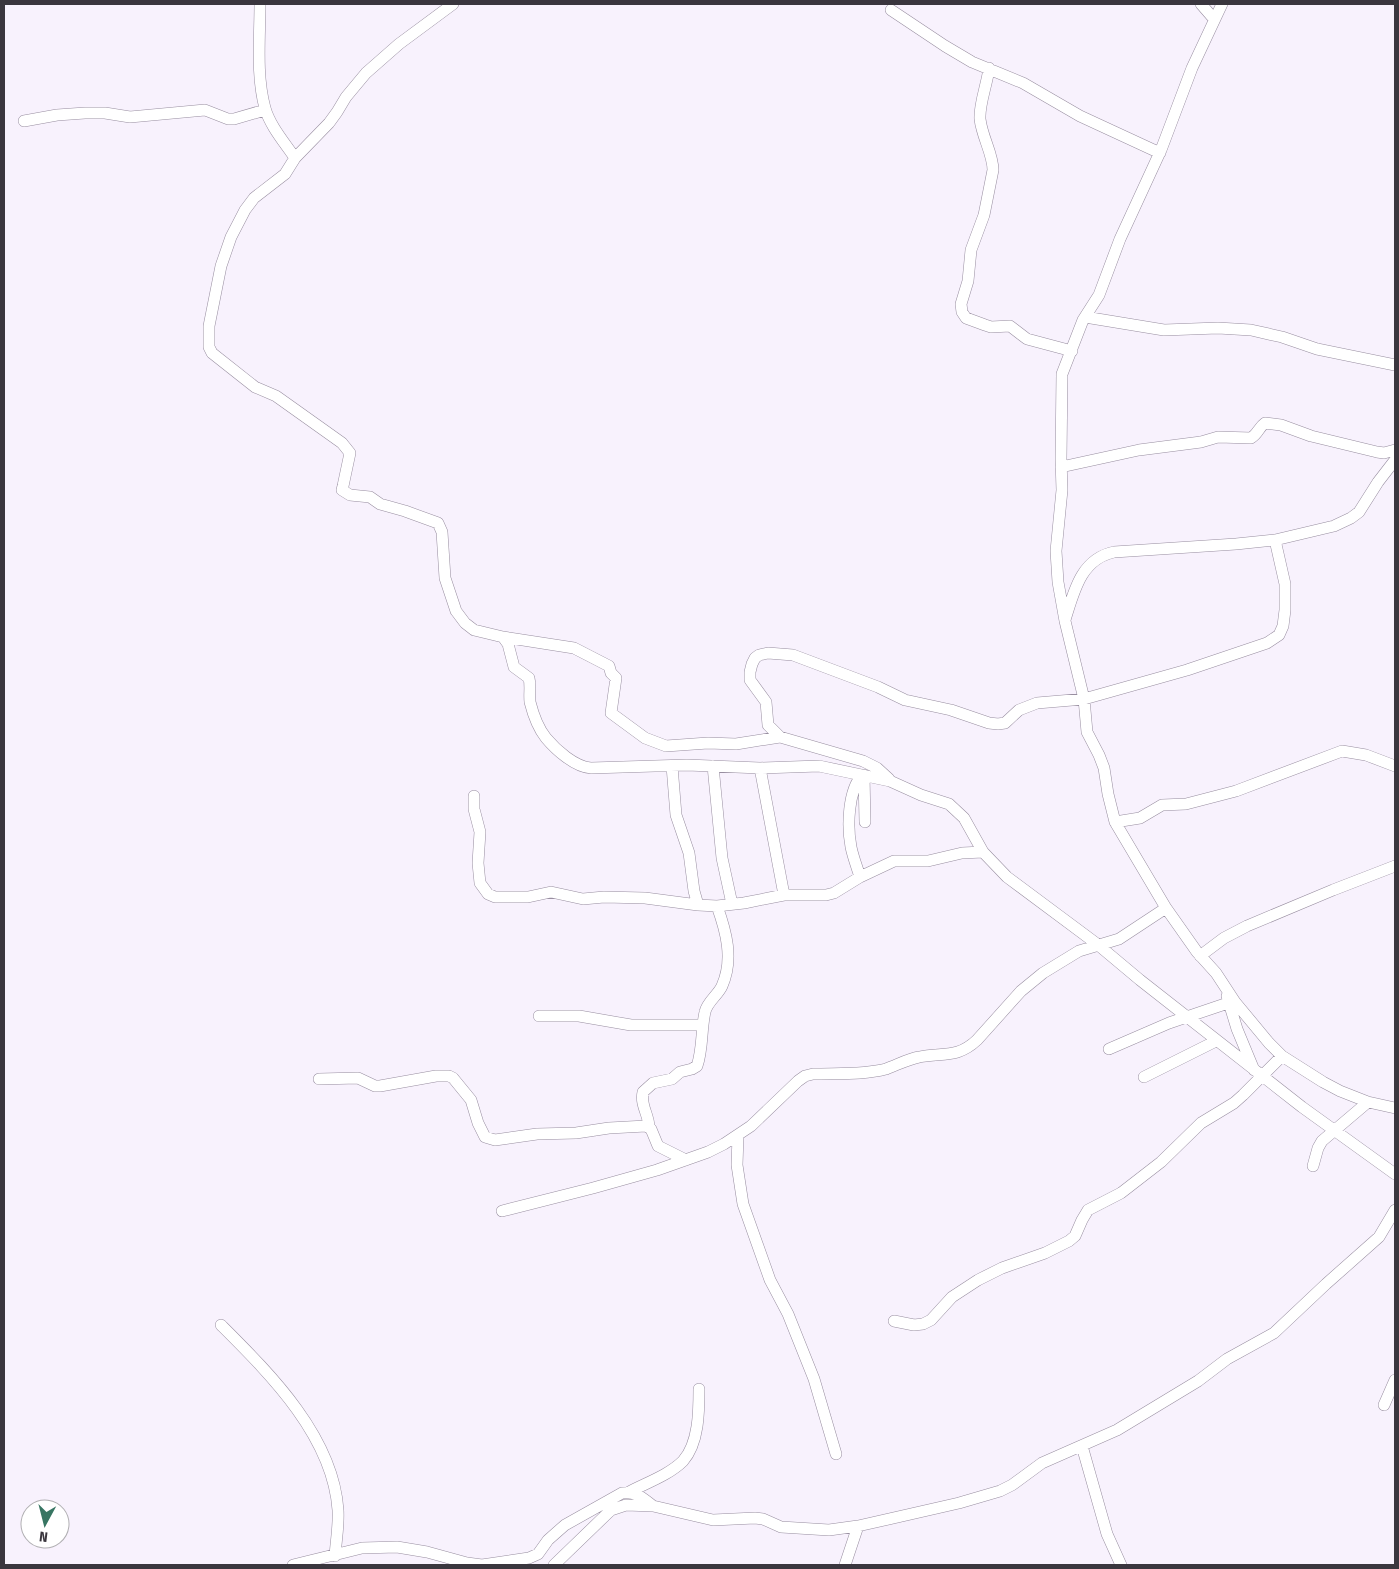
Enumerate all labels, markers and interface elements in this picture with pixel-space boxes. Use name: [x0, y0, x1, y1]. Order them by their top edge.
north arrow: [20, 1499, 70, 1549]
text: N: [38, 1527, 49, 1545]

